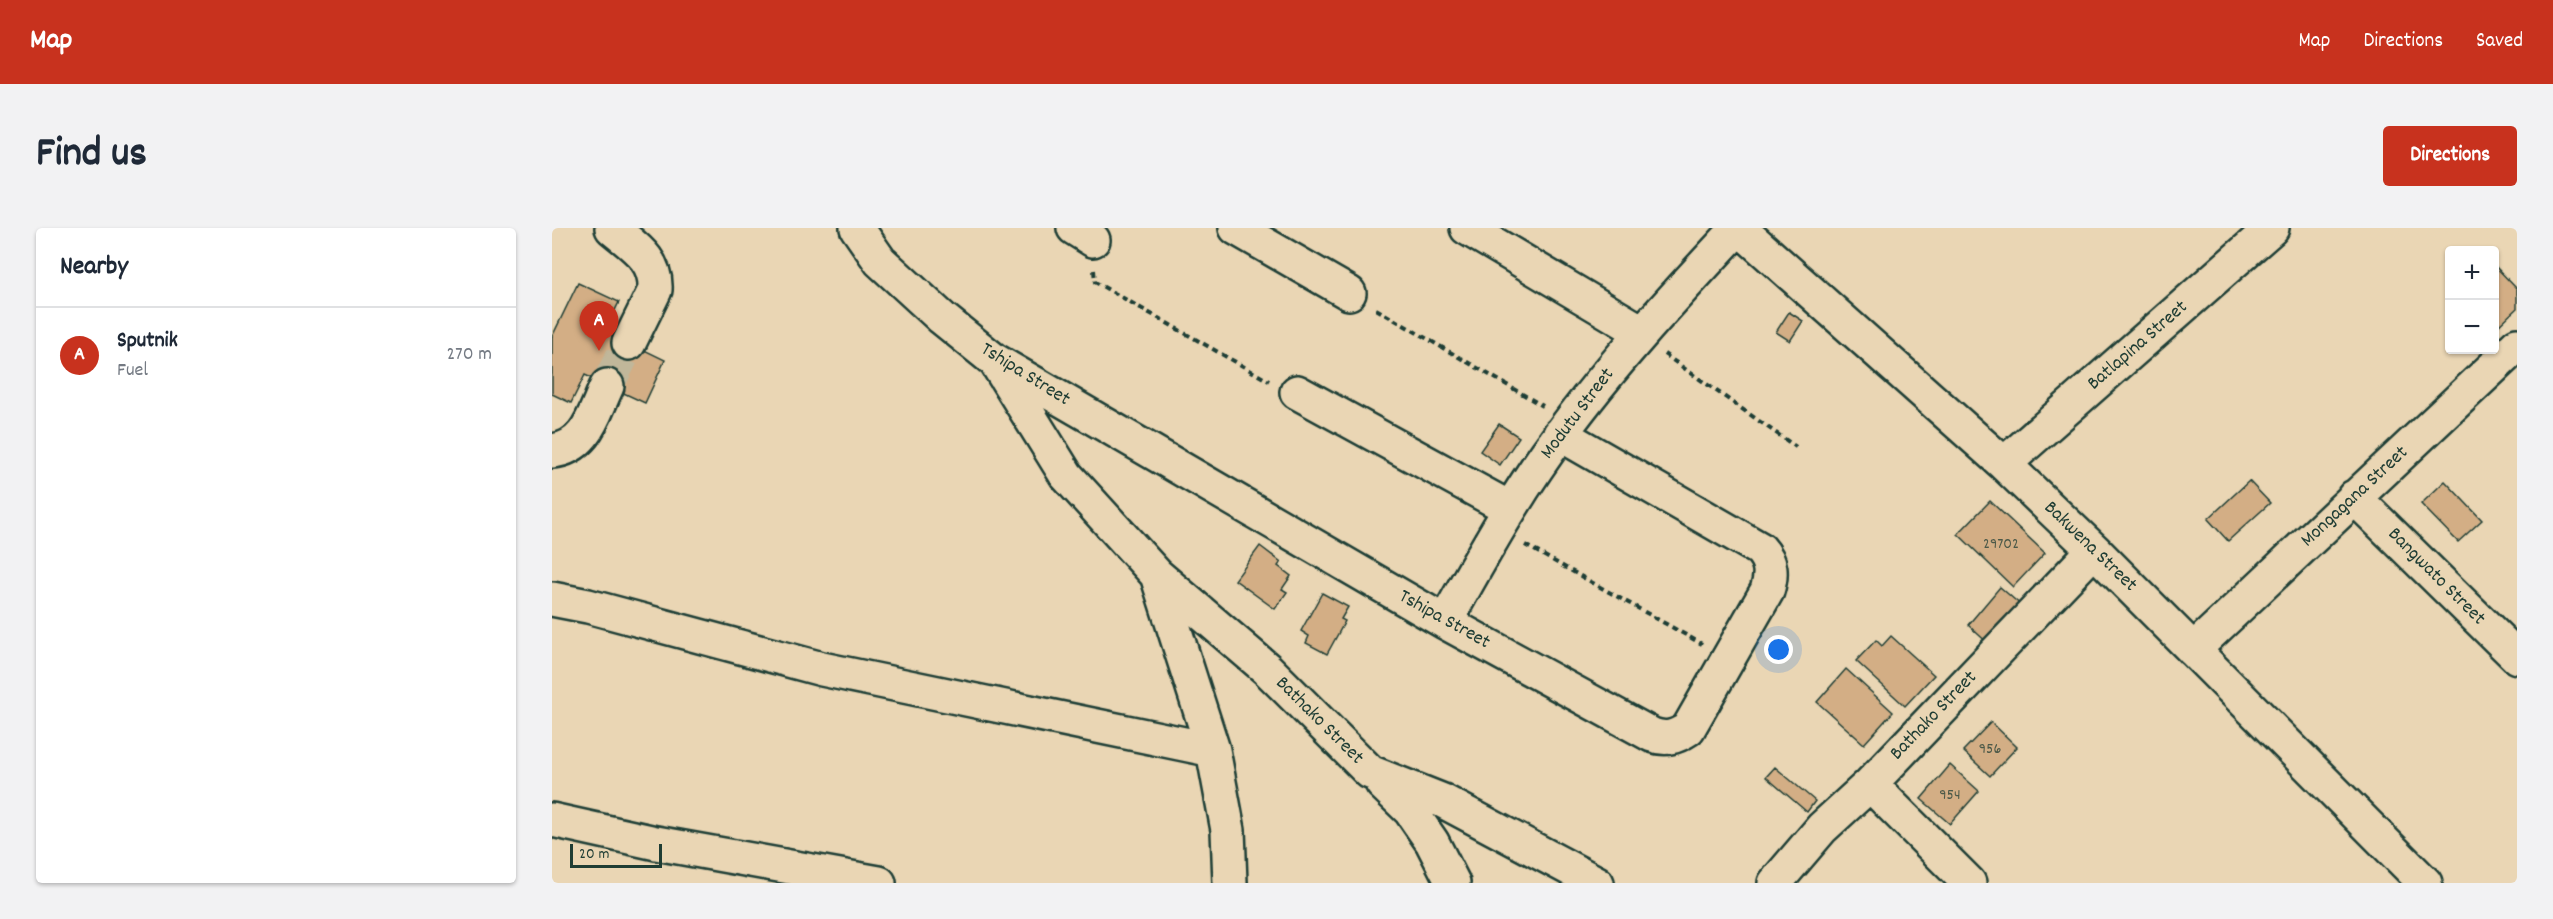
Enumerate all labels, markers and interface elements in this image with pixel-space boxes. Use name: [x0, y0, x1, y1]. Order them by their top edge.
text: Map: [30, 22, 72, 62]
text: Map: [2299, 27, 2330, 57]
text: Directions: [2363, 27, 2443, 57]
text: Saved: [2476, 27, 2523, 57]
text: Find us: [36, 126, 147, 186]
button: Directions: [2383, 126, 2517, 186]
map controls: [2445, 246, 2499, 354]
button: +: [2445, 246, 2499, 300]
text: Nearby: [60, 249, 128, 286]
street label: Batlapina Street: [2082, 294, 2194, 398]
button: −: [2445, 300, 2499, 354]
pin: A: [580, 302, 618, 351]
text: Sputnik: [117, 326, 178, 357]
street label: Tshipa Street: [975, 336, 1075, 414]
text: A: [74, 341, 85, 369]
text: 270 m: [446, 341, 492, 369]
text: Fuel: [117, 357, 148, 385]
street label: Modutu Street: [1534, 363, 1622, 465]
street label: Mongagana Street: [2295, 440, 2415, 554]
street label: Bakwena Street: [2037, 495, 2143, 599]
street label: Bangwato Street: [2381, 522, 2491, 632]
house number: 29702: [1983, 533, 2019, 556]
street label: Tshipa Street: [1393, 583, 1495, 657]
your location: [1764, 635, 1793, 664]
street label: Bathako Street: [1884, 665, 1984, 767]
street label: Bathako Street: [1268, 670, 1370, 772]
house number: 956: [1979, 738, 2001, 761]
house number: 954: [1939, 784, 1961, 807]
scale bar: [570, 841, 662, 868]
text: 20 m: [579, 843, 609, 866]

